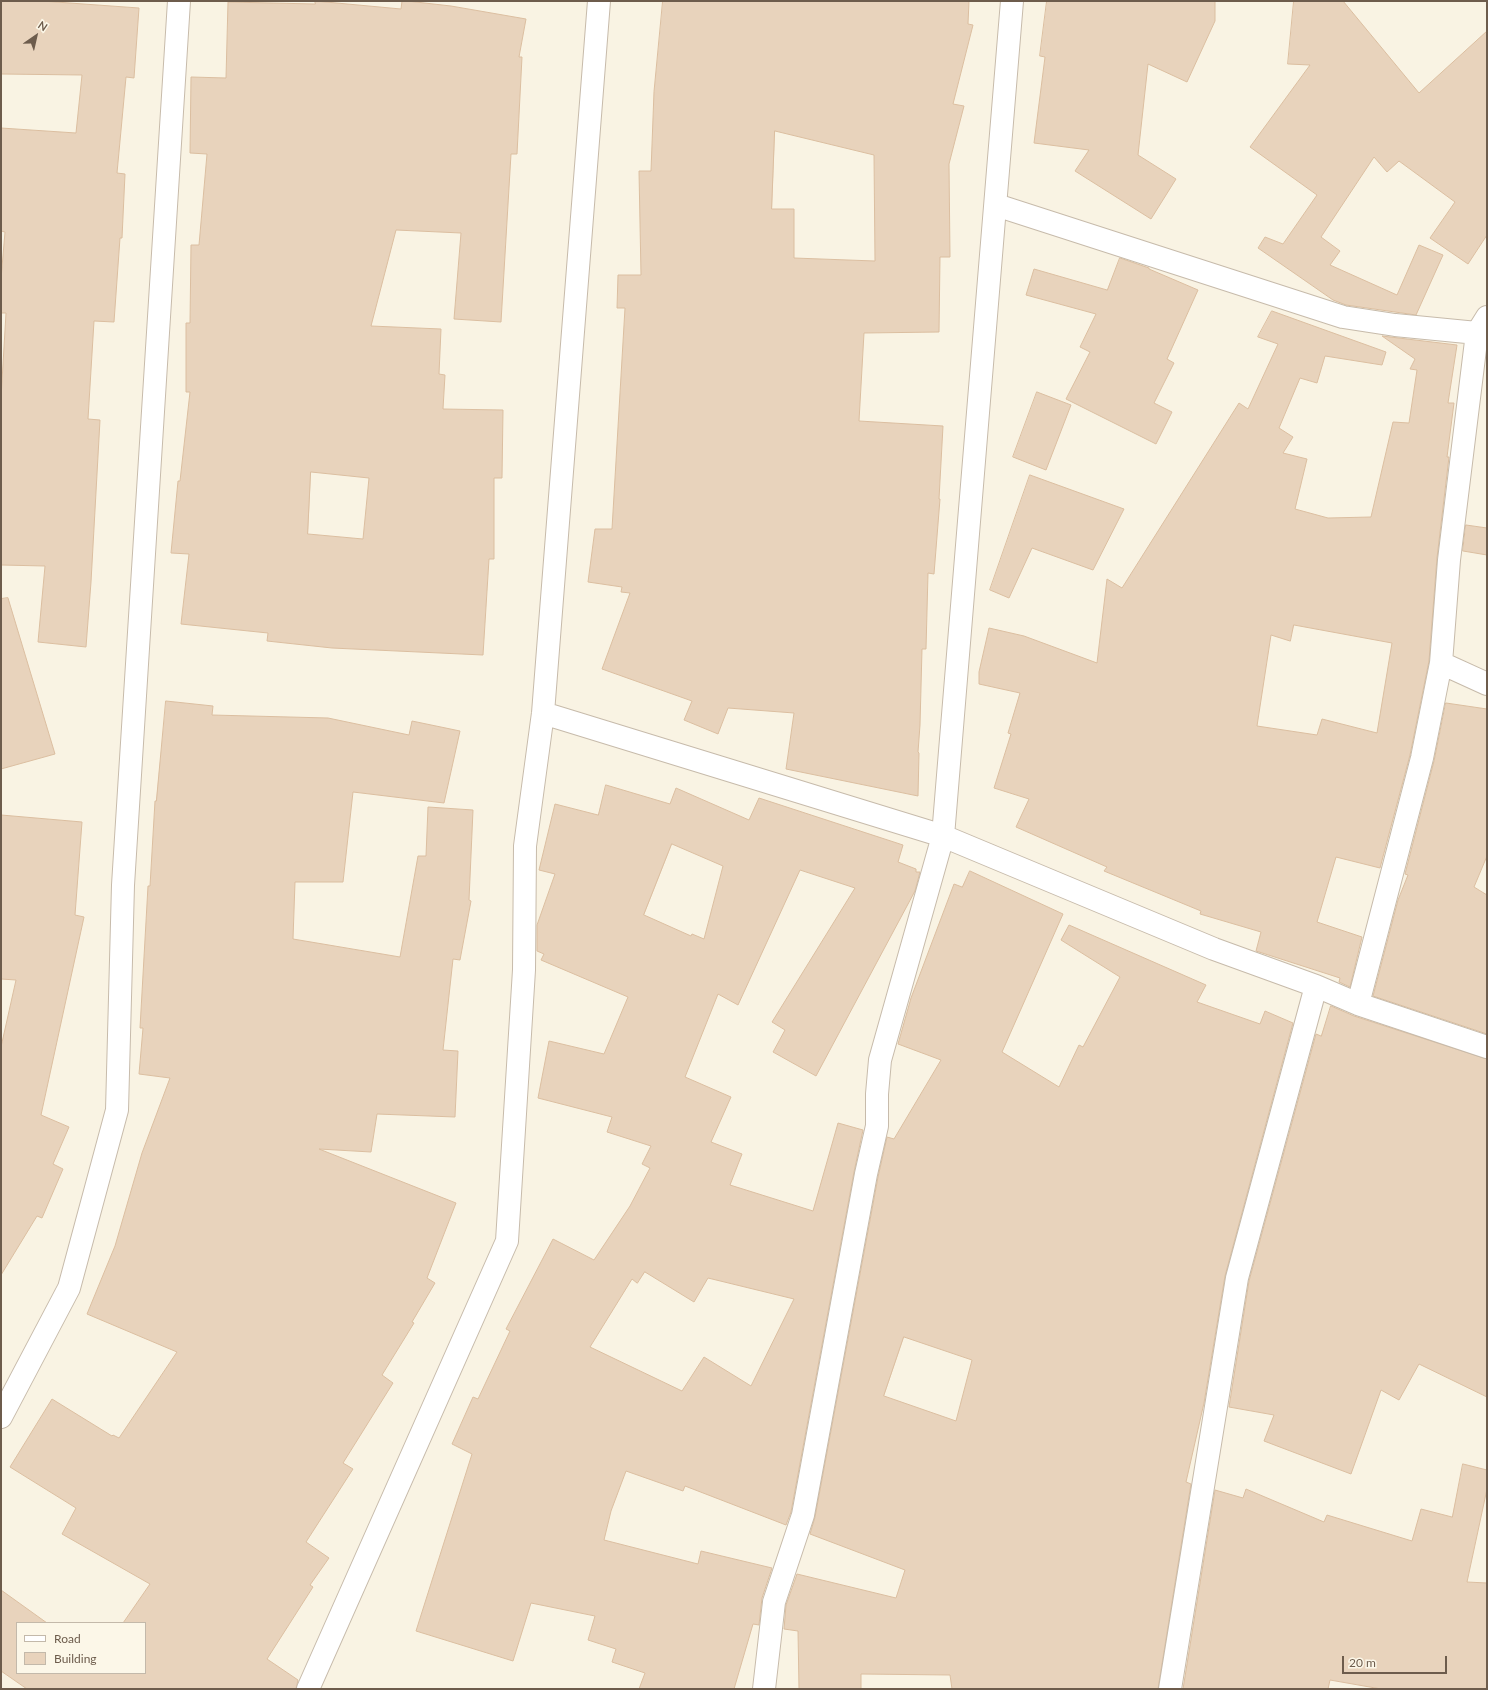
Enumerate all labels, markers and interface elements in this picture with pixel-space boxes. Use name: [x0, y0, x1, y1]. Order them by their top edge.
north arrow: [16, 16, 56, 56]
text: N: [36, 18, 50, 33]
legend: [16, 1622, 146, 1674]
text: Road: [54, 1631, 81, 1646]
scale bar: [1344, 1648, 1449, 1674]
text: Building: [54, 1651, 97, 1666]
text: 20 m: [1349, 1655, 1376, 1670]

